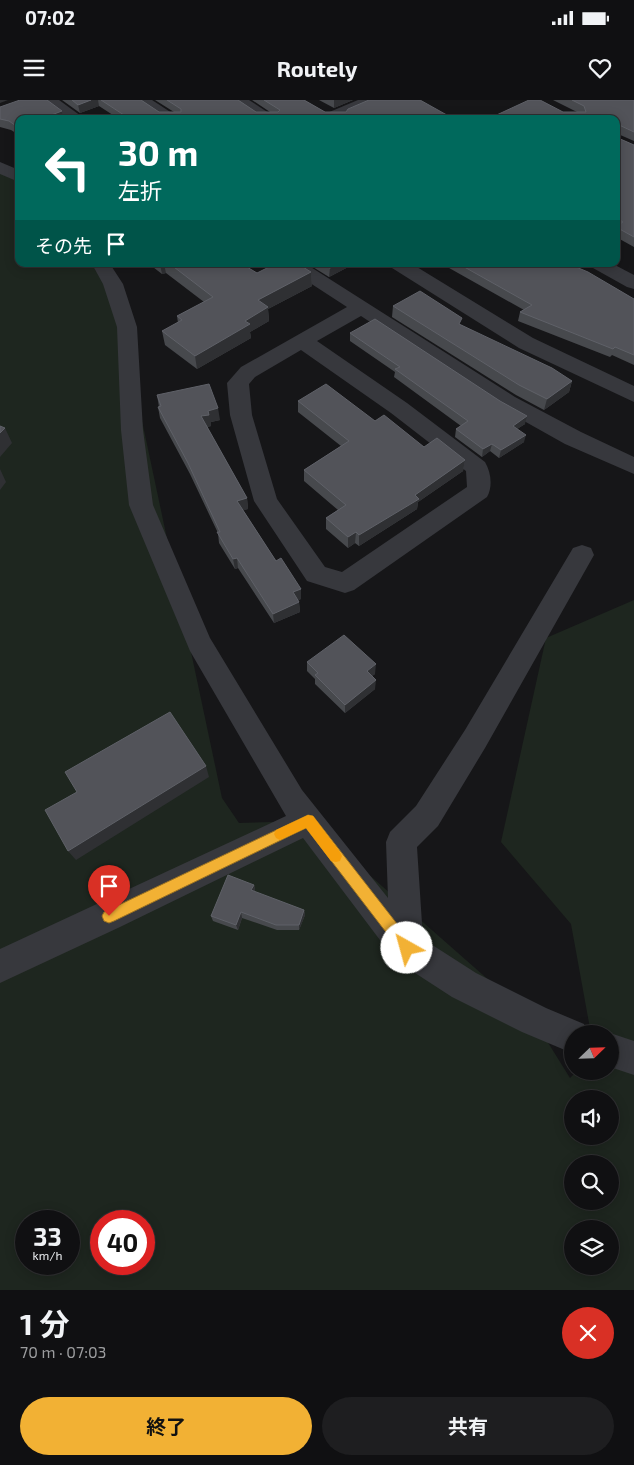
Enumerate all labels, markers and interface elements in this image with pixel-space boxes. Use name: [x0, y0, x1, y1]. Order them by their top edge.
text: 07:02: [25, 6, 75, 29]
icon: menu: [20, 54, 48, 82]
icon: heart: [586, 54, 614, 82]
text: Routely: [277, 55, 357, 81]
text: 30 m: [118, 131, 198, 173]
icon: left: [35, 135, 100, 200]
text: 左折: [118, 177, 162, 203]
icon: arrive: [102, 230, 130, 258]
text: その先: [35, 234, 92, 257]
pin: [88, 865, 130, 916]
icon: arrive: [95, 872, 123, 900]
position arrow: [380, 921, 432, 973]
north arrow: [564, 1025, 619, 1080]
map controls: [564, 1025, 619, 1275]
button: sound: [564, 1090, 619, 1145]
button: search: [564, 1155, 619, 1210]
speed limit sign: 40: [90, 1210, 155, 1275]
button: layers: [564, 1220, 619, 1275]
text: 33: [33, 1221, 62, 1251]
text: km/h: [33, 1248, 62, 1262]
text: 1 分: [20, 1305, 69, 1341]
button: close: [562, 1307, 614, 1359]
text: 70 m · 07:03: [20, 1342, 107, 1361]
button: 終了: [20, 1397, 312, 1455]
button: 共有: [322, 1397, 614, 1455]

